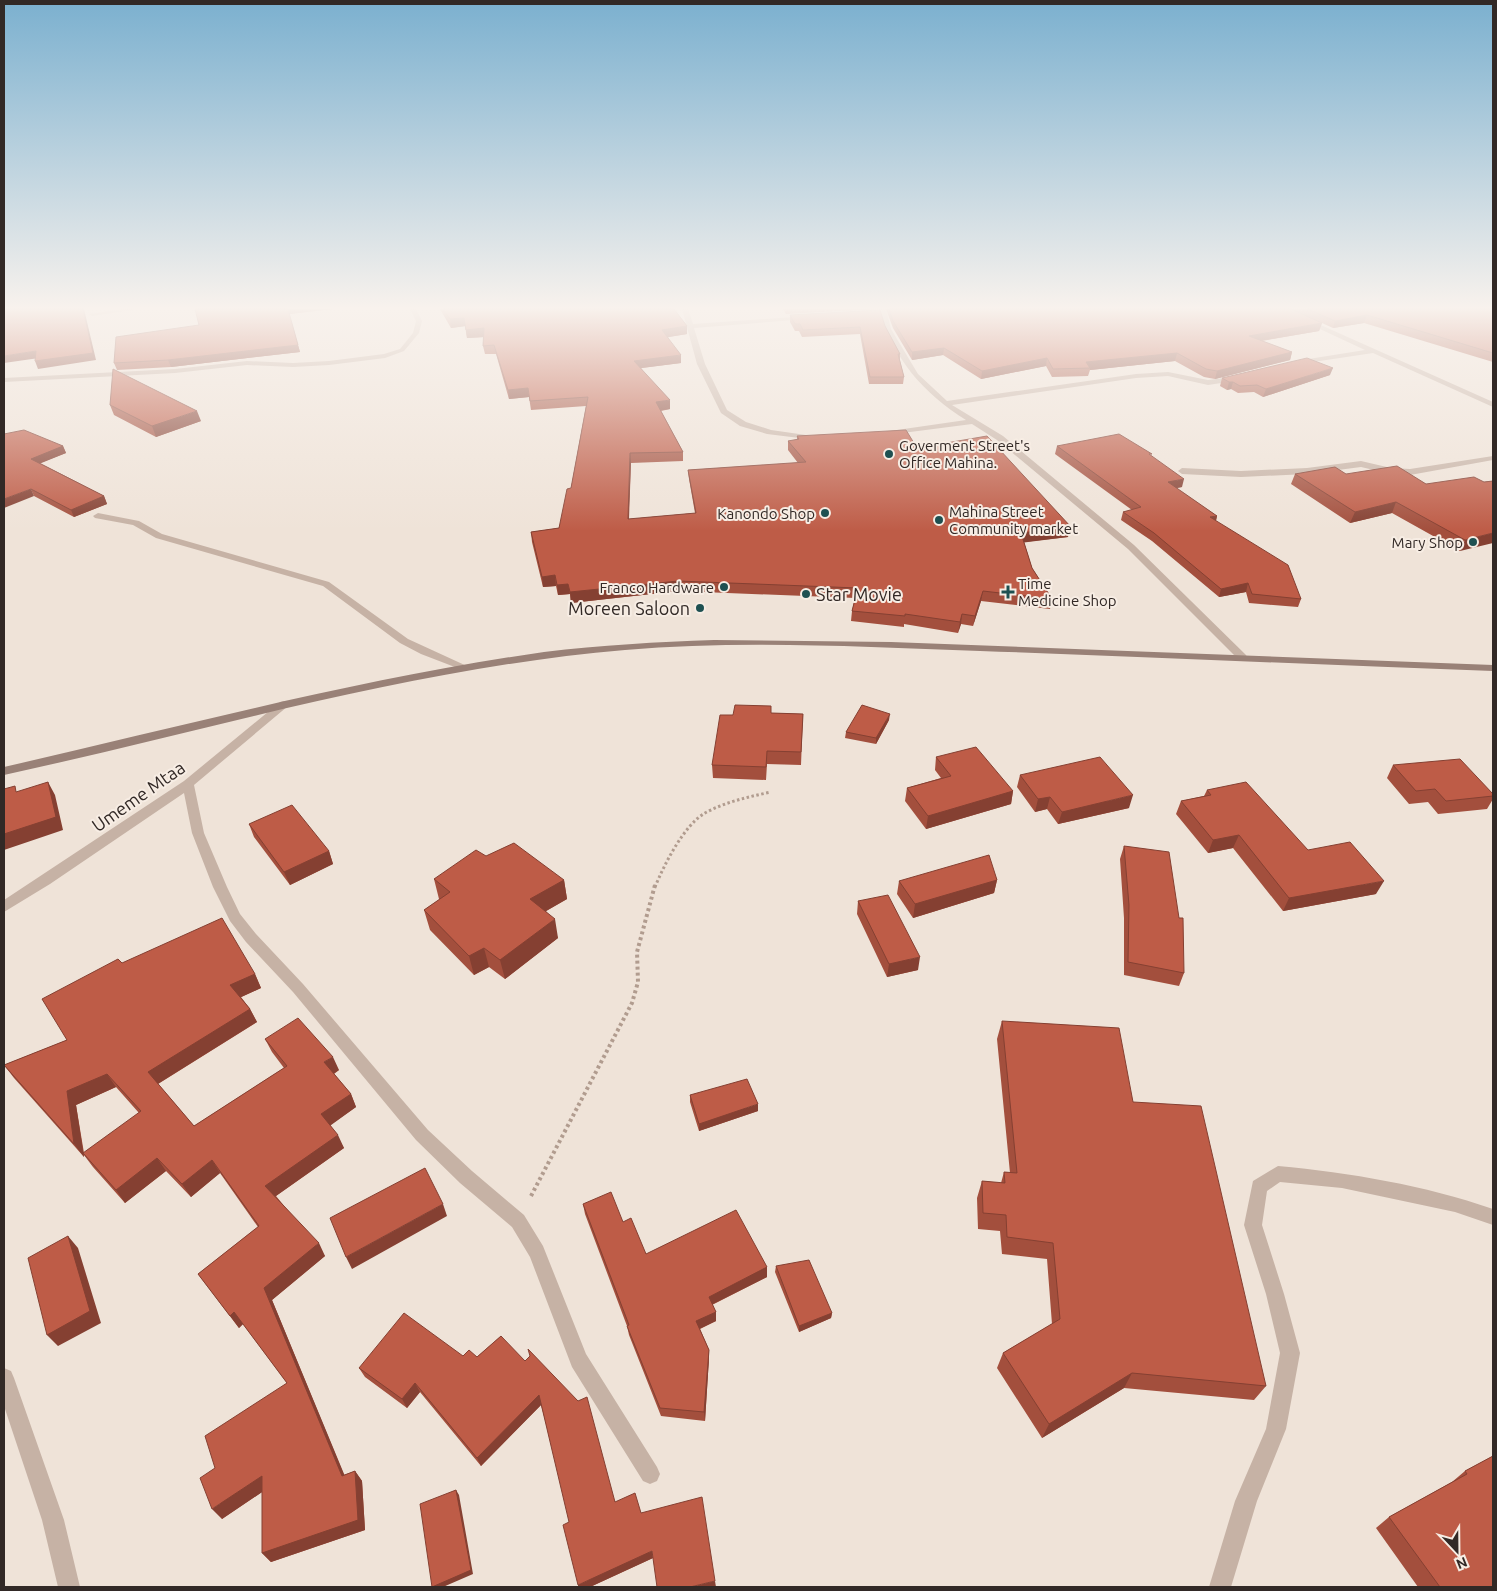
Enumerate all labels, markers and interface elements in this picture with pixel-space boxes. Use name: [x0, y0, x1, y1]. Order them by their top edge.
place label: Goverment Street's Office Mahina.: [899, 437, 1030, 471]
marker: Goverment Street's Office Mahina.: [883, 448, 895, 460]
place label: Mahina Street Community market: [949, 503, 1078, 537]
place label: Kanondo Shop: [717, 505, 815, 522]
marker: Kanondo Shop: [819, 507, 831, 519]
marker: Mahina Street Community market: [933, 514, 945, 526]
place label: Mary Shop: [1392, 534, 1463, 551]
marker: Mary Shop: [1467, 536, 1479, 548]
place label: Time Medicine Shop: [1018, 575, 1117, 609]
place label: Franco Hardware: [599, 579, 714, 596]
marker: Franco Hardware: [718, 581, 730, 593]
place label: Star Movie: [816, 584, 902, 604]
marker: Time Medicine Shop: [1002, 586, 1014, 598]
marker: Star Movie: [800, 588, 812, 600]
place label: Moreen Saloon: [568, 598, 690, 618]
marker: Moreen Saloon: [694, 602, 706, 614]
street label: Umeme Mtaa: [88, 757, 188, 835]
north arrow: [1432, 1526, 1482, 1576]
text: N: [1454, 1554, 1470, 1572]

